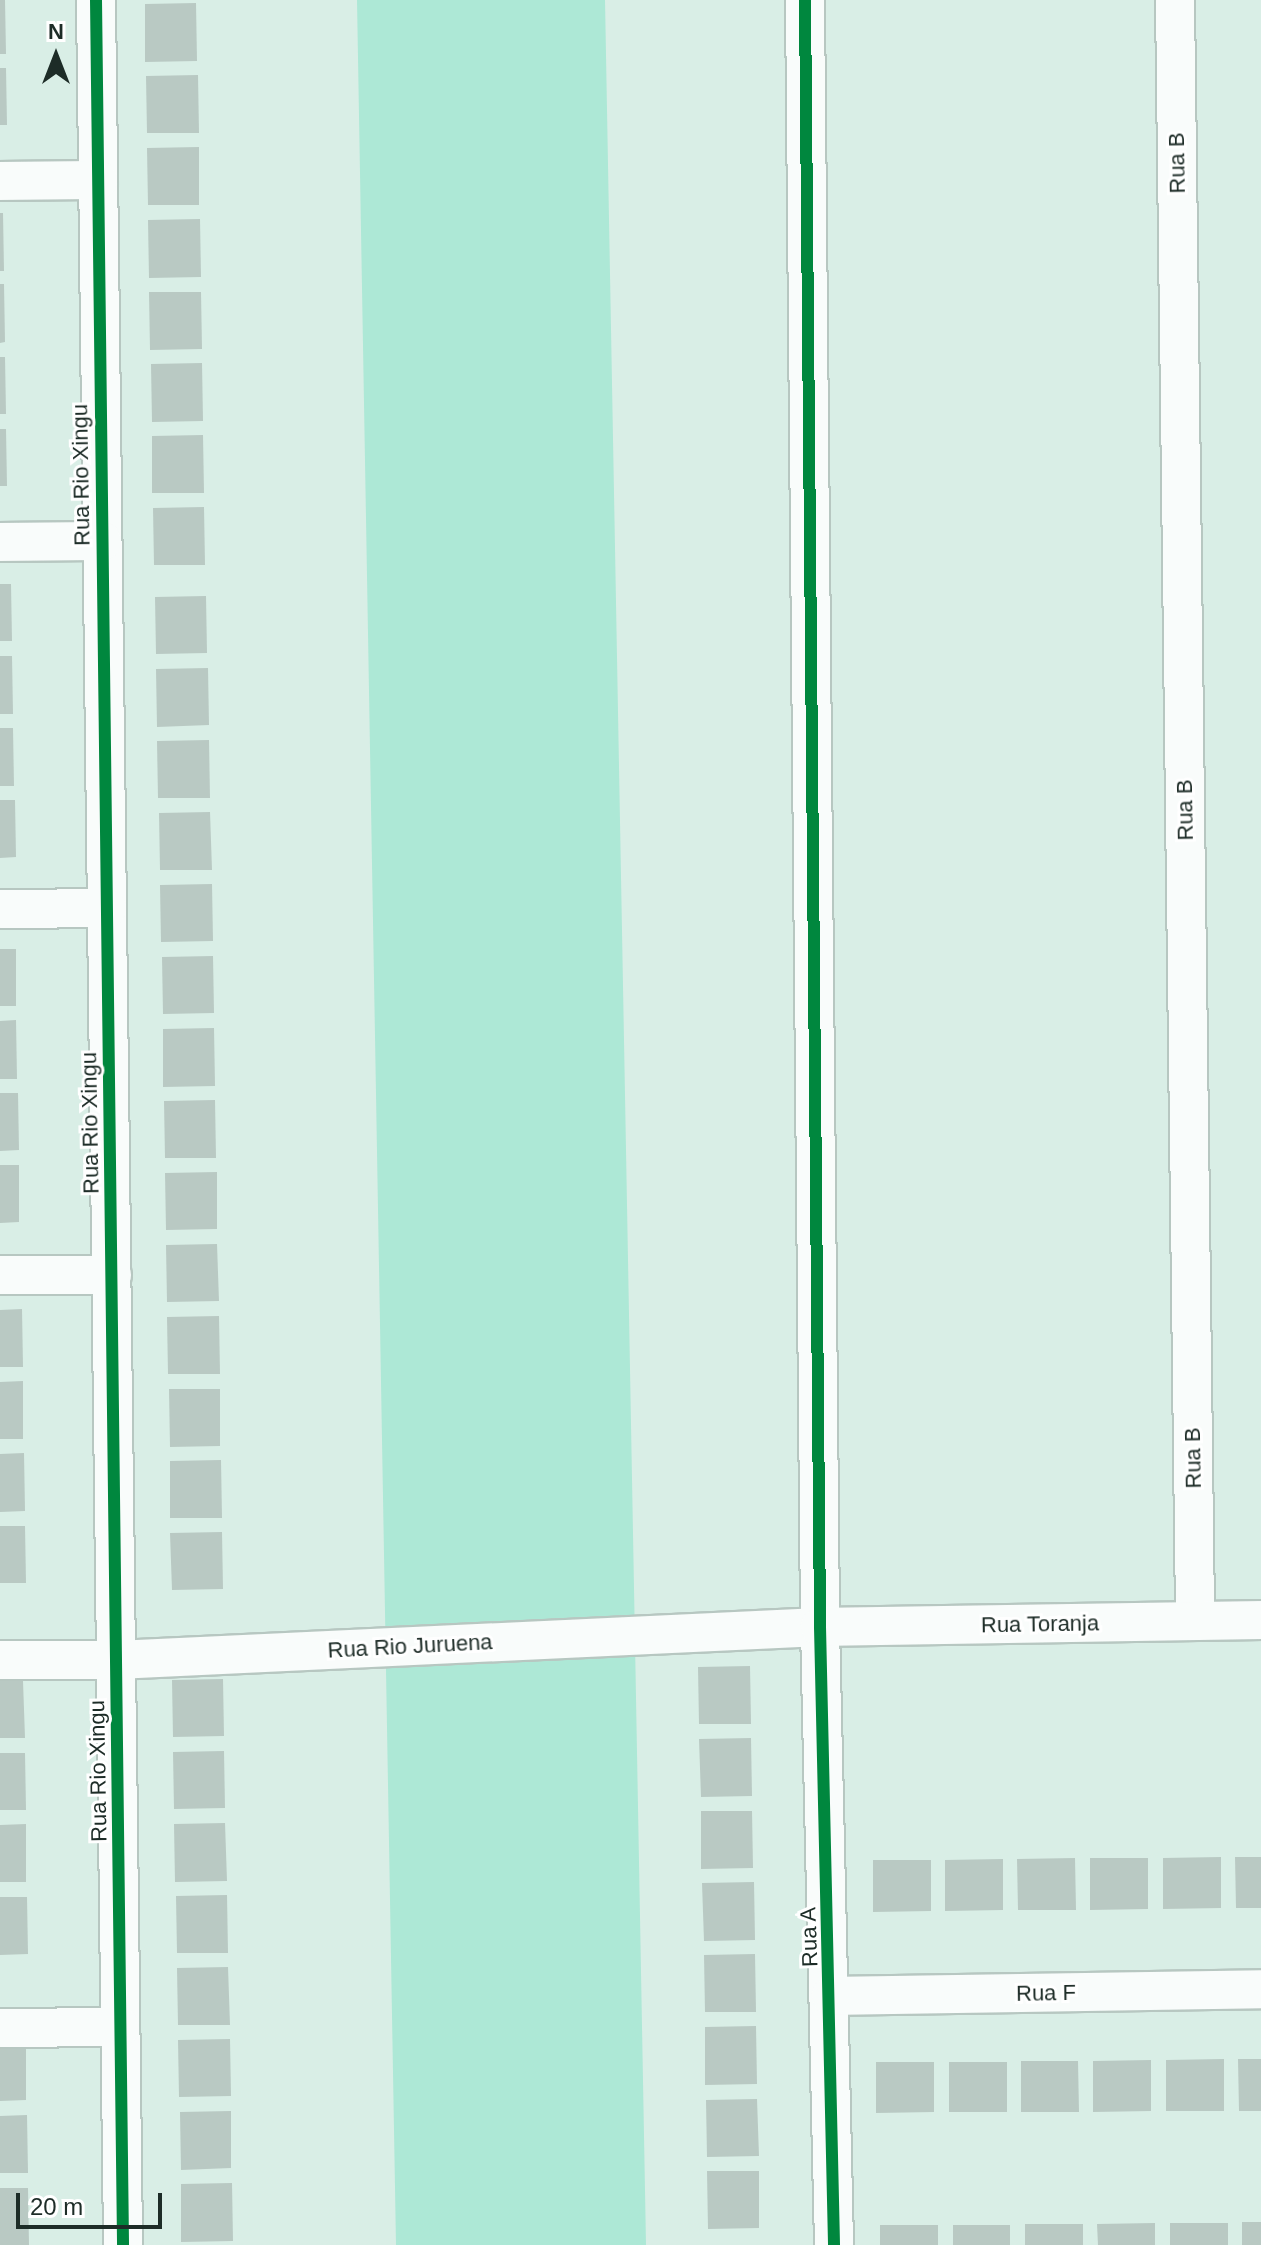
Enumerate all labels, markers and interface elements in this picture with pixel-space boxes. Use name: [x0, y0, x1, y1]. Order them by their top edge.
north arrow: [16, 16, 96, 96]
text: N: [48, 19, 64, 44]
street label: Rua B: [1163, 132, 1191, 194]
street label: Rua Rio Xingu: [67, 404, 95, 546]
street label: Rua B: [1171, 779, 1199, 841]
street label: Rua Rio Xingu: [76, 1052, 104, 1194]
street label: Rua B: [1179, 1427, 1207, 1489]
street label: Rua Toranja: [980, 1610, 1100, 1638]
street label: Rua Rio Juruena: [327, 1628, 493, 1664]
street label: Rua Rio Xingu: [84, 1700, 112, 1842]
street label: Rua A: [795, 1906, 823, 1968]
street label: Rua F: [1016, 1979, 1076, 2007]
scale bar: [20, 2177, 166, 2227]
text: 20 m: [30, 2193, 83, 2220]

